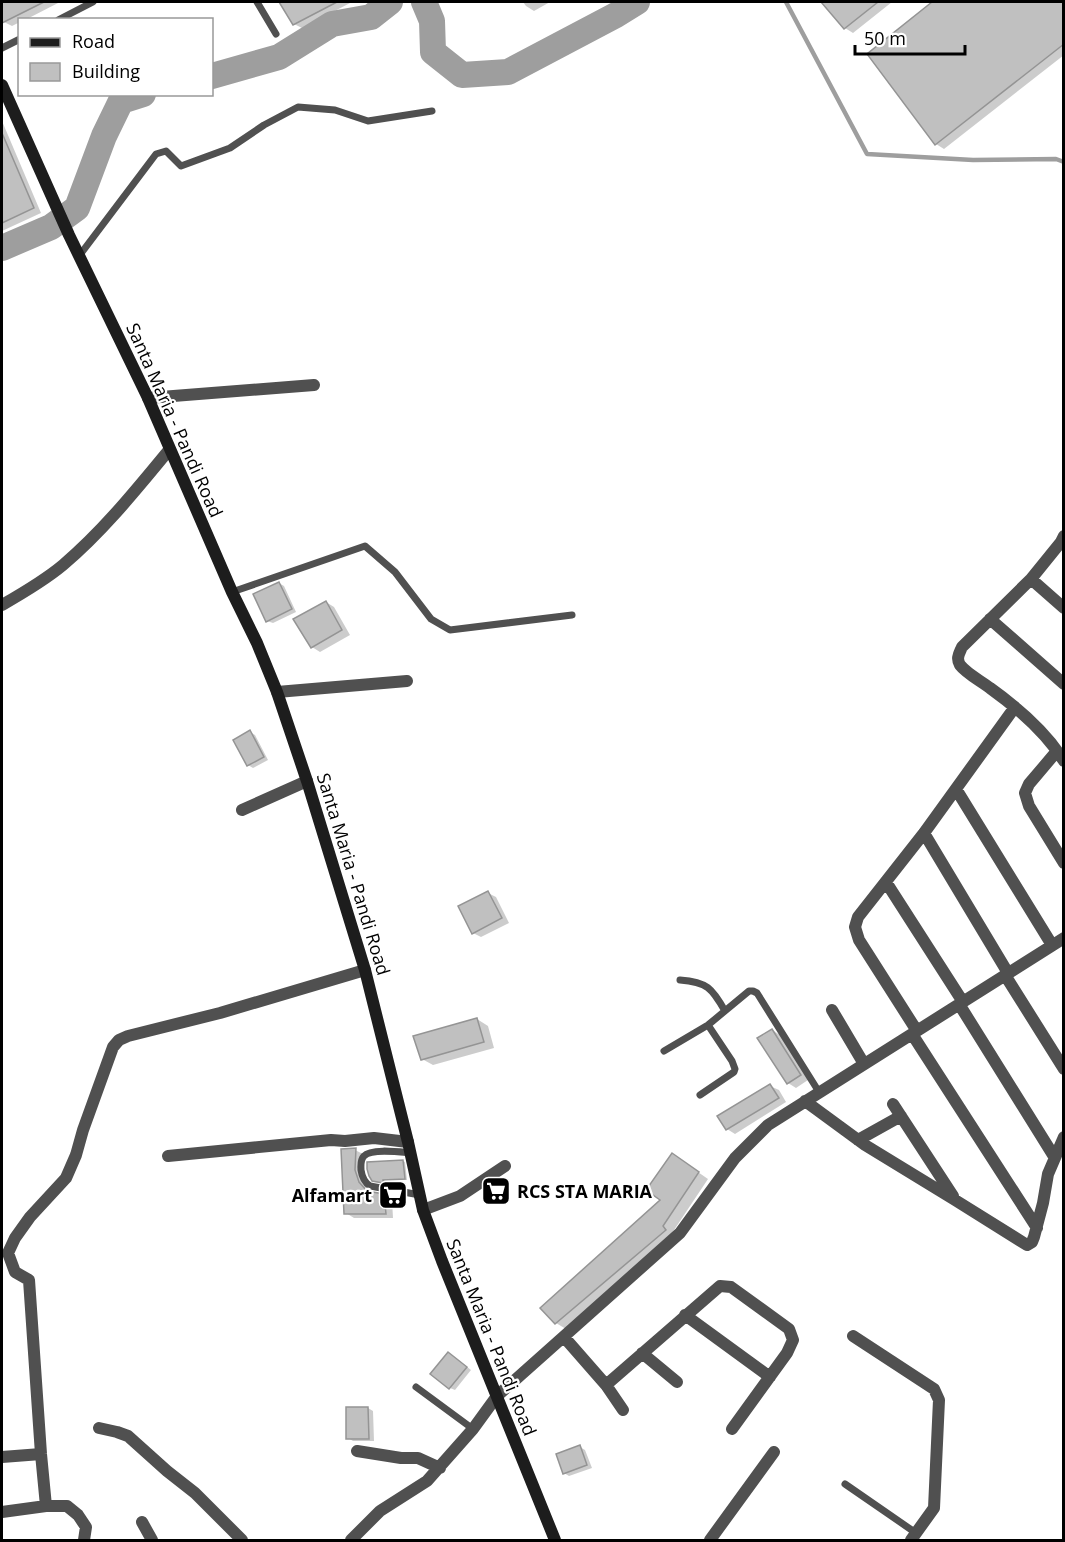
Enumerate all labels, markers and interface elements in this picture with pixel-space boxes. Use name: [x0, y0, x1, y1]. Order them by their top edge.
legend: [18, 18, 213, 96]
scale bar: [855, 18, 964, 56]
text: 50 m: [864, 26, 906, 50]
text: Road: [72, 29, 115, 53]
text: Building: [72, 59, 140, 83]
street label: Santa Maria - Pandi Road: [121, 319, 229, 521]
street label: Santa Maria - Pandi Road: [312, 770, 396, 978]
supermarket icon: RCS STA MARIA: [480, 1175, 512, 1207]
supermarket icon: Alfamart: [377, 1179, 409, 1211]
place label: RCS STA MARIA: [517, 1179, 653, 1203]
place label: Alfamart: [292, 1183, 372, 1207]
street label: Santa Maria - Pandi Road: [441, 1235, 543, 1439]

